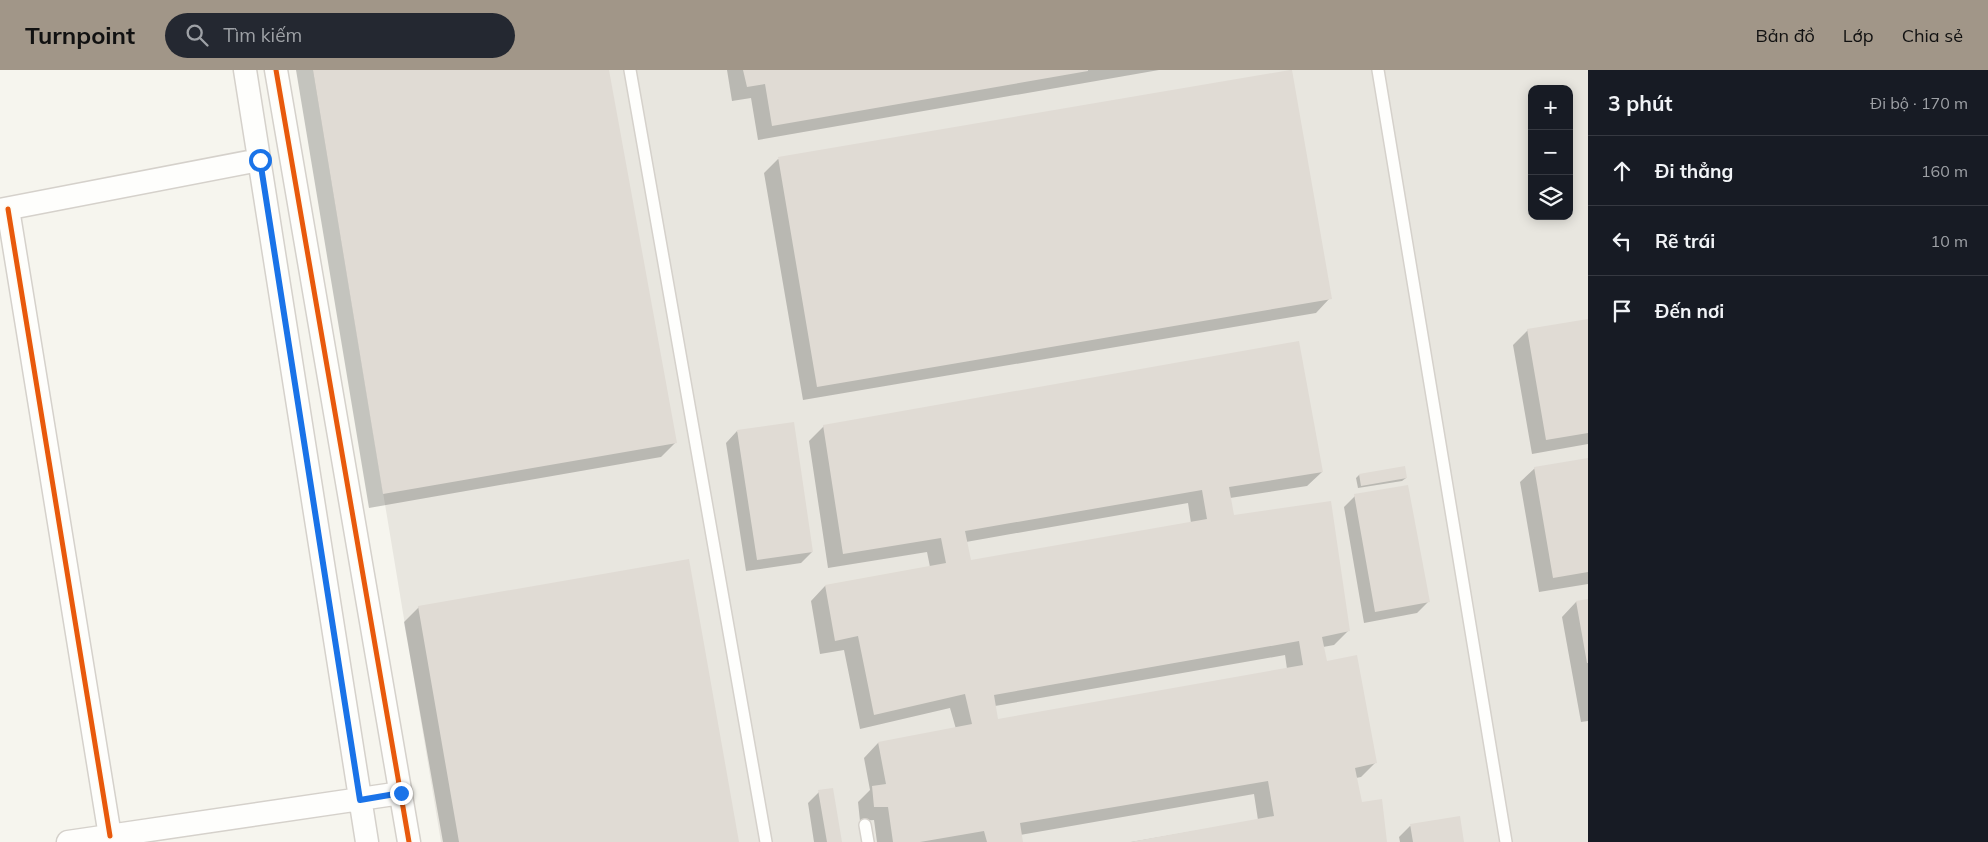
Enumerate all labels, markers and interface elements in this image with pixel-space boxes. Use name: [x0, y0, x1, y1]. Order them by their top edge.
search box: [165, 13, 515, 58]
text: Turnpoint: [25, 20, 135, 50]
icon: search: [183, 21, 211, 49]
text: Tìm kiếm: [223, 23, 302, 47]
text: Bản đồ: [1755, 24, 1815, 47]
text: Lớp: [1843, 24, 1874, 47]
text: Chia sẻ: [1902, 24, 1963, 47]
map controls: [1528, 85, 1573, 220]
button: +: [1528, 85, 1573, 130]
text: 3 phút: [1608, 90, 1673, 116]
text: Đi bộ · 170 m: [1870, 93, 1968, 113]
button: −: [1528, 130, 1573, 175]
route start: [249, 149, 272, 172]
icon: ahead: [1608, 157, 1636, 185]
text: Đi thẳng: [1655, 159, 1733, 183]
text: 160 m: [1921, 161, 1968, 181]
button: layers: [1528, 175, 1573, 220]
icon: left: [1608, 227, 1636, 255]
text: Rẽ trái: [1655, 229, 1715, 253]
text: 10 m: [1931, 231, 1968, 251]
icon: arrive: [1608, 297, 1636, 325]
text: Đến nơi: [1655, 299, 1724, 323]
route end: [390, 782, 413, 805]

